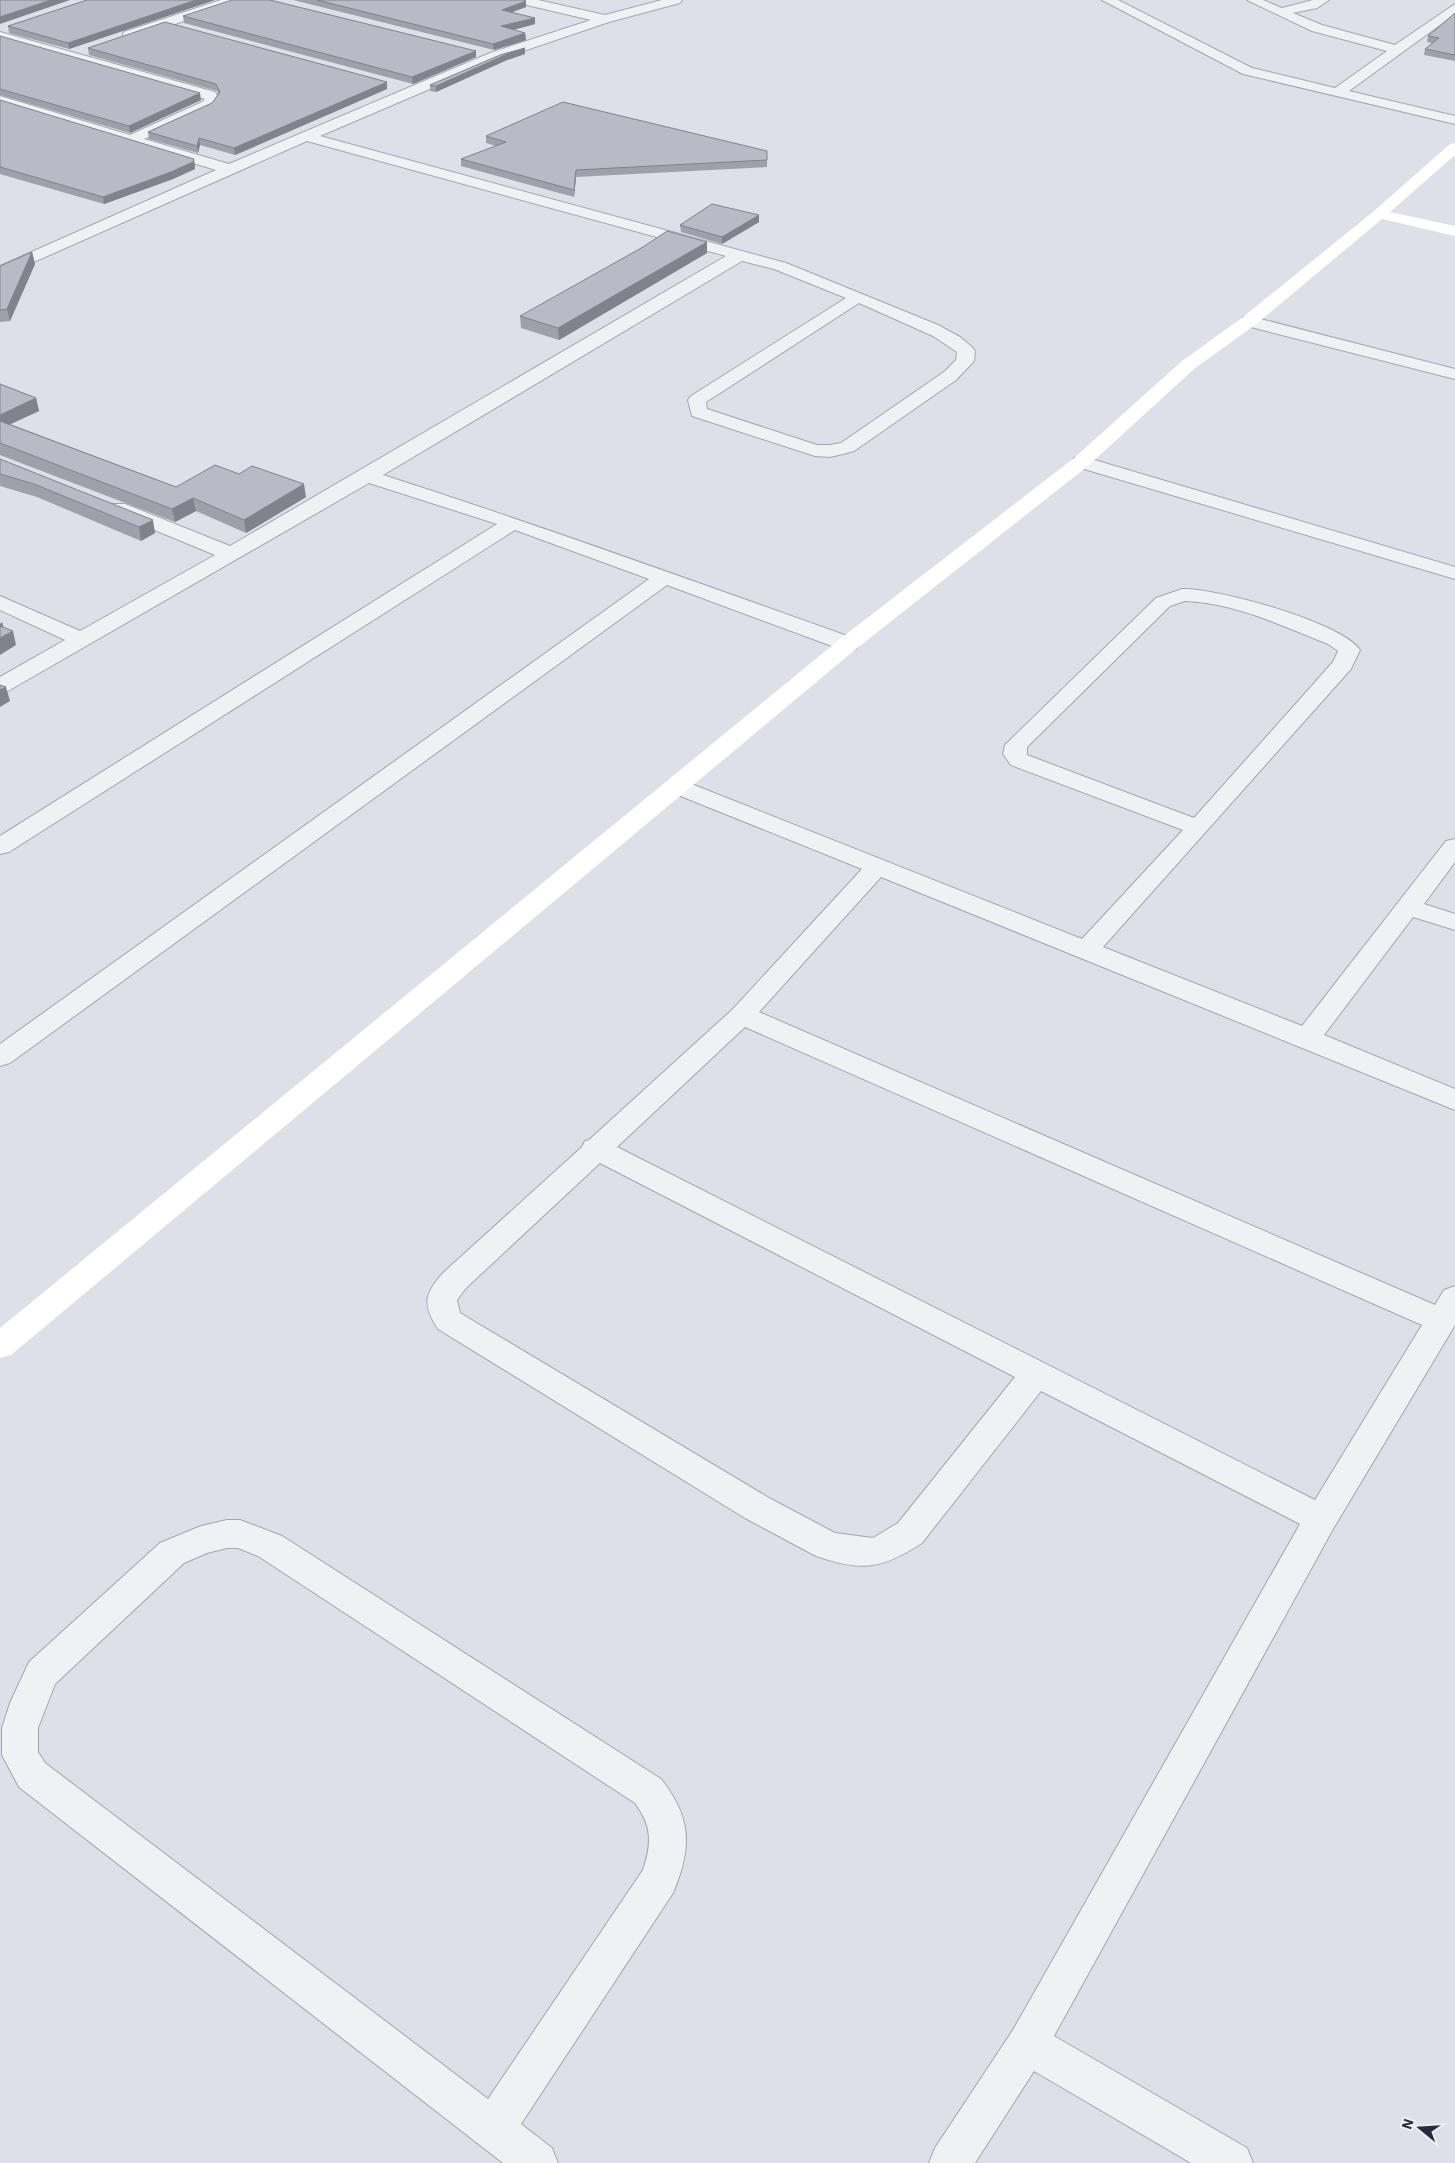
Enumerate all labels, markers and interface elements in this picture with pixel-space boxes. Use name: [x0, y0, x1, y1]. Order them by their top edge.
north arrow: [1395, 2103, 1445, 2153]
text: N: [1398, 2116, 1418, 2132]

